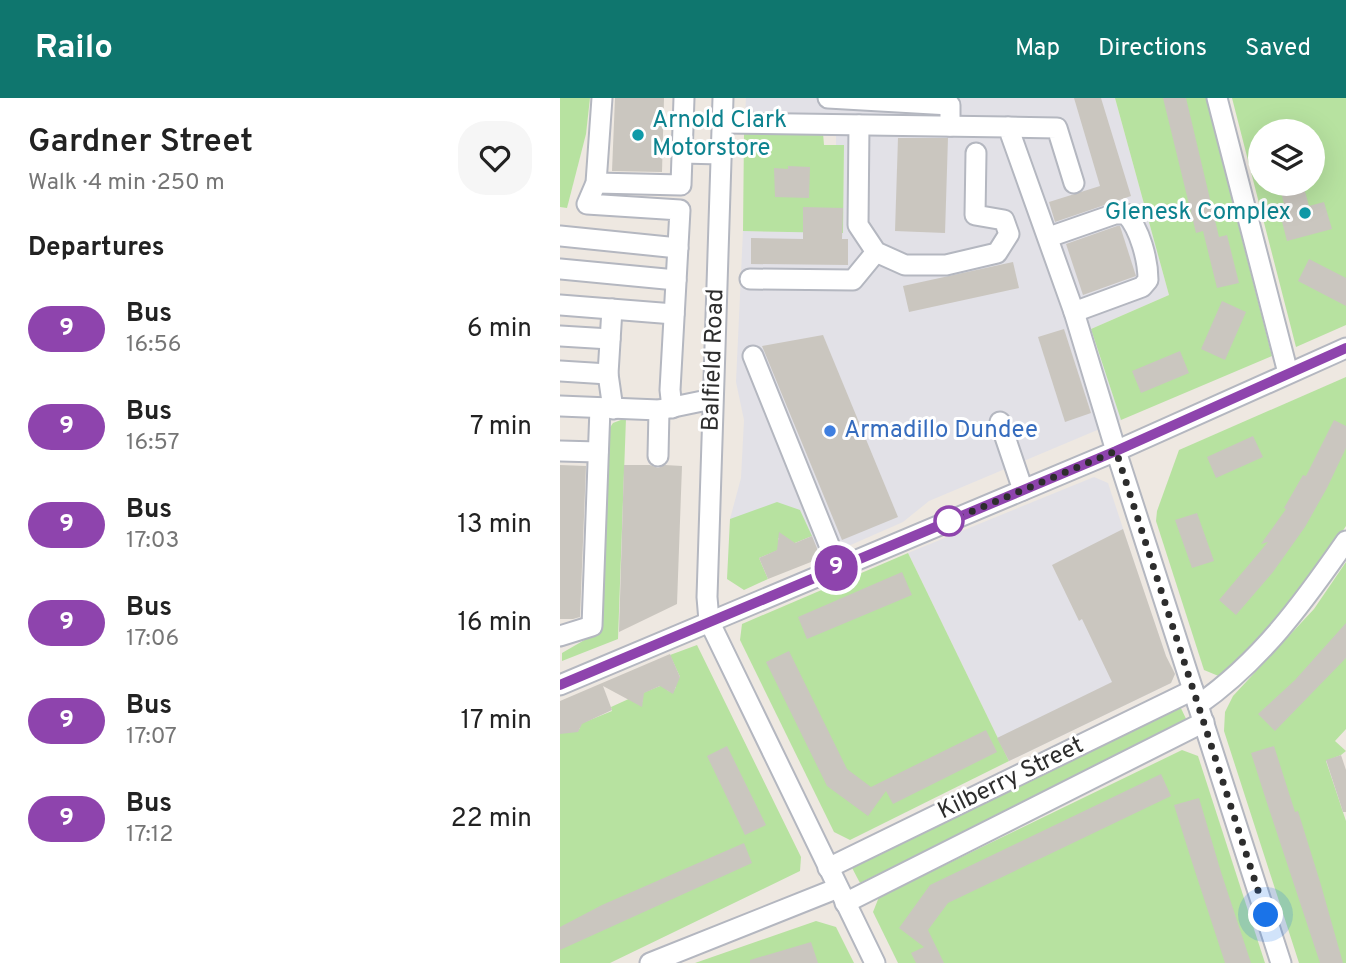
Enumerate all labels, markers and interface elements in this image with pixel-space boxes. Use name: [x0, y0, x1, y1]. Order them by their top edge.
text: Railo: [35, 28, 113, 70]
text: Map: [1015, 34, 1060, 64]
text: Directions: [1098, 34, 1207, 64]
text: Saved: [1245, 34, 1311, 64]
place label: Arnold Clark Motorstore: [652, 106, 787, 164]
map controls: [1248, 119, 1325, 196]
button: layers: [1248, 119, 1325, 196]
button: heart: [458, 121, 532, 195]
text: Gardner Street: [28, 122, 253, 164]
marker: Arnold Clark Motorstore: [630, 127, 646, 143]
text: Walk · 4 min · 250 m: [28, 169, 225, 198]
place label: Glenesk Complex: [1105, 198, 1291, 228]
marker: Glenesk Complex: [1297, 205, 1313, 221]
text: Departures: [28, 232, 165, 265]
street label: Balfield Road: [697, 288, 731, 432]
text: Bus: [126, 298, 172, 331]
text: 6 min: [467, 313, 532, 346]
text: 9: [59, 314, 74, 344]
text: 16:56: [126, 331, 182, 360]
text: Bus: [126, 396, 172, 429]
text: 7 min: [470, 411, 532, 444]
text: 9: [59, 412, 74, 442]
place label: Armadillo Dundee: [844, 416, 1038, 446]
marker: Armadillo Dundee: [822, 423, 838, 439]
text: 16:57: [126, 429, 180, 458]
text: Bus: [126, 494, 172, 527]
unlabelled marker: [934, 506, 964, 536]
text: 13 min: [457, 509, 532, 542]
text: 9: [59, 510, 74, 540]
text: 17:03: [126, 527, 179, 556]
line badge: 9: [813, 545, 859, 591]
text: 9: [829, 553, 843, 583]
text: Bus: [126, 592, 172, 625]
text: 16 min: [457, 607, 532, 640]
text: 9: [59, 608, 74, 638]
text: 17:06: [126, 625, 179, 654]
text: Bus: [126, 690, 172, 723]
text: 17 min: [460, 705, 532, 738]
text: 9: [59, 706, 74, 736]
text: 17:07: [126, 723, 177, 752]
street label: Kilberry Street: [933, 731, 1089, 827]
text: Bus: [126, 788, 172, 821]
text: 22 min: [451, 803, 532, 836]
text: 9: [59, 804, 74, 834]
text: 17:12: [126, 821, 173, 850]
your location: [1248, 897, 1283, 932]

